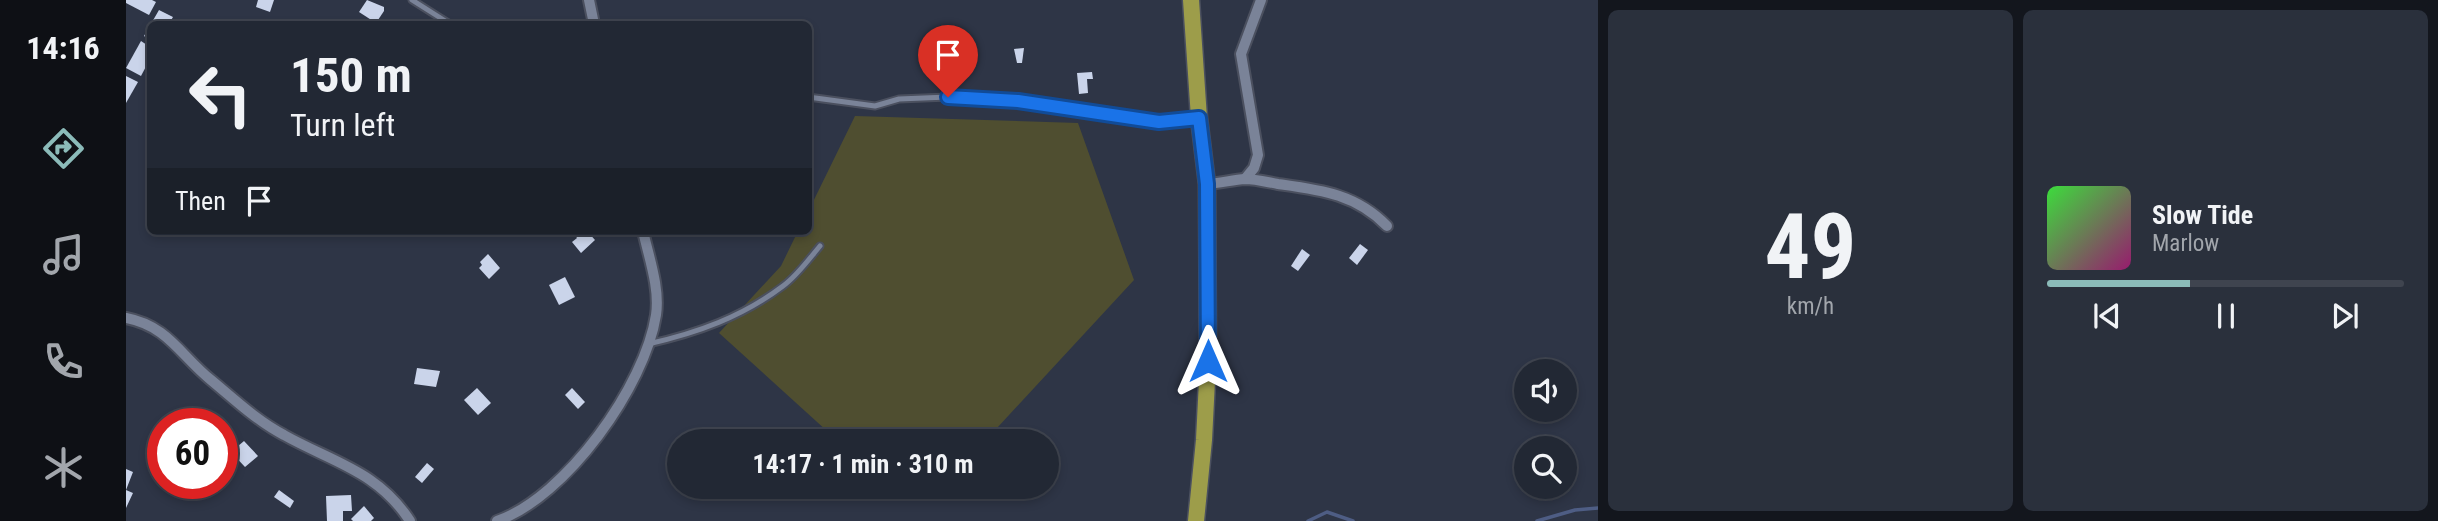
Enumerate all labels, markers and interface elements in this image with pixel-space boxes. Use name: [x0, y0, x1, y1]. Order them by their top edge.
pin: [918, 25, 978, 97]
text: 14:16: [26, 29, 100, 67]
icon: arrive: [929, 36, 967, 74]
text: 150 m: [290, 47, 412, 104]
icon: left: [175, 49, 266, 140]
text: Turn left: [290, 106, 395, 144]
icon: directions: [39, 124, 88, 173]
icon: arrive: [240, 182, 278, 220]
text: Then: [175, 186, 226, 216]
text: 49: [1765, 194, 1856, 300]
text: Slow Tide: [2152, 200, 2253, 230]
icon: music: [39, 230, 88, 279]
text: Marlow: [2152, 230, 2219, 257]
text: km/h: [1787, 293, 1834, 320]
icon: previous: [2088, 297, 2126, 335]
icon: pause: [2207, 297, 2245, 335]
icon: next: [2326, 297, 2364, 335]
position arrow: [1171, 324, 1245, 398]
icon: phone: [39, 337, 88, 386]
map controls: [1514, 359, 1577, 499]
button: sound: [1514, 359, 1577, 422]
speed limit sign: 60: [147, 408, 238, 499]
button: search: [1514, 436, 1577, 499]
icon: climate: [39, 443, 88, 492]
text: 14:17 · 1 min · 310 m: [753, 449, 973, 479]

